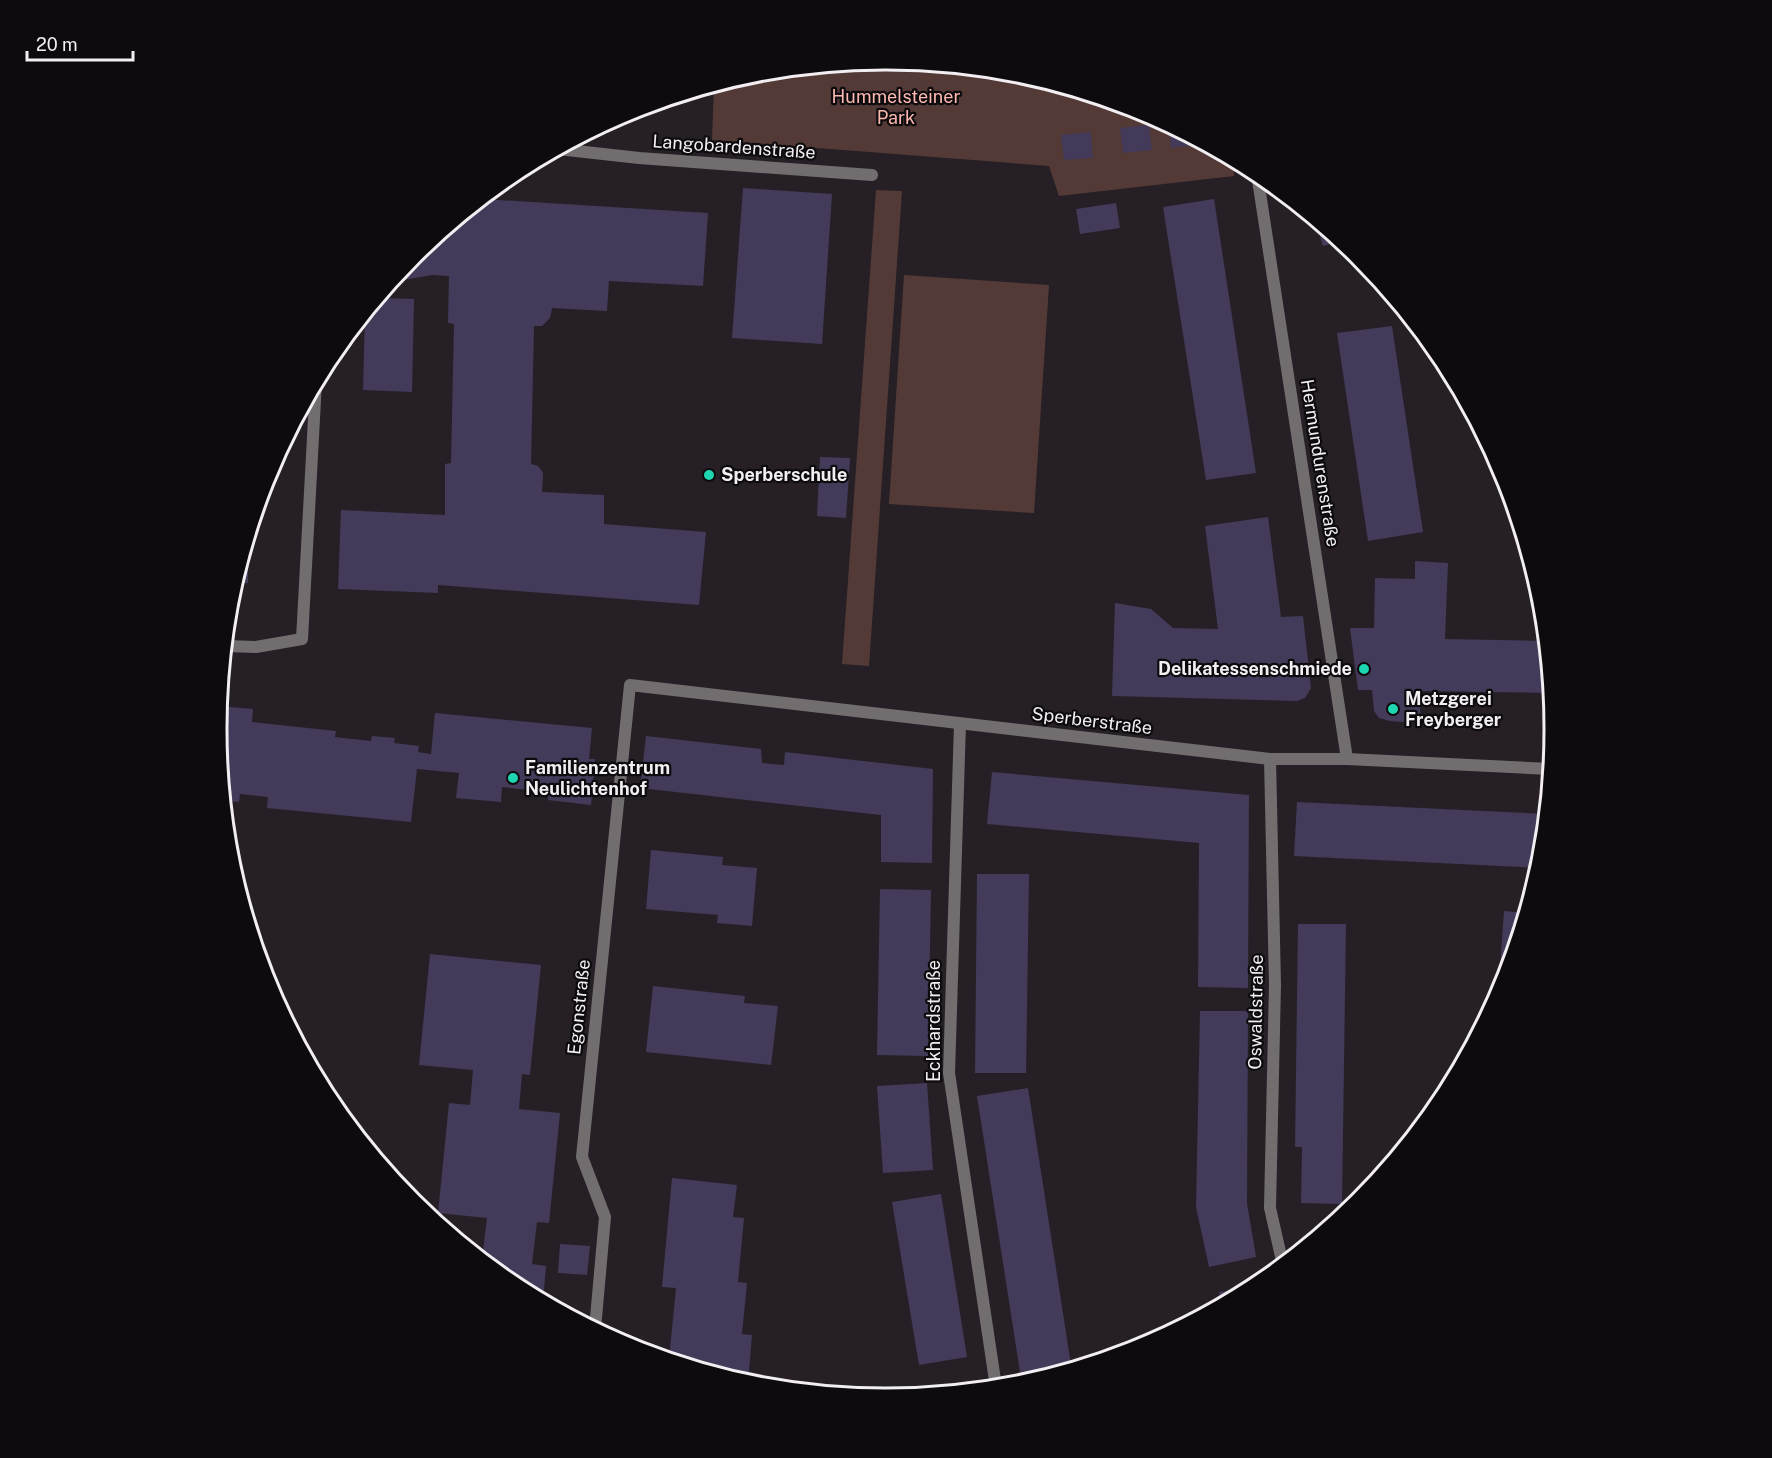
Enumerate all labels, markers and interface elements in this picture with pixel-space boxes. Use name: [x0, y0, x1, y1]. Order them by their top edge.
scale bar: [27, 24, 134, 62]
text: 20 m: [36, 34, 78, 55]
park label: Hummelsteiner Park: [832, 86, 960, 128]
street label: Langobardenstraße: [652, 130, 816, 163]
street label: Hermundurenstraße: [1297, 378, 1344, 548]
place label: Sperberschule: [721, 464, 847, 485]
marker: Sperberschule: [702, 468, 716, 482]
place label: Delikatessenschmiede: [1158, 658, 1352, 679]
marker: Delikatessenschmiede: [1357, 662, 1371, 676]
place label: Metzgerei Freyberger: [1405, 688, 1502, 730]
marker: Metzgerei Freyberger: [1386, 702, 1400, 716]
street label: Sperberstraße: [1031, 703, 1154, 738]
place label: Familienzentrum Neulichtenhof: [525, 757, 670, 799]
marker: Familienzentrum Neulichtenhof: [506, 771, 520, 785]
street label: Oswaldstraße: [1244, 954, 1267, 1070]
street label: Egonstraße: [563, 958, 594, 1056]
street label: Eckhardstraße: [923, 960, 944, 1082]

